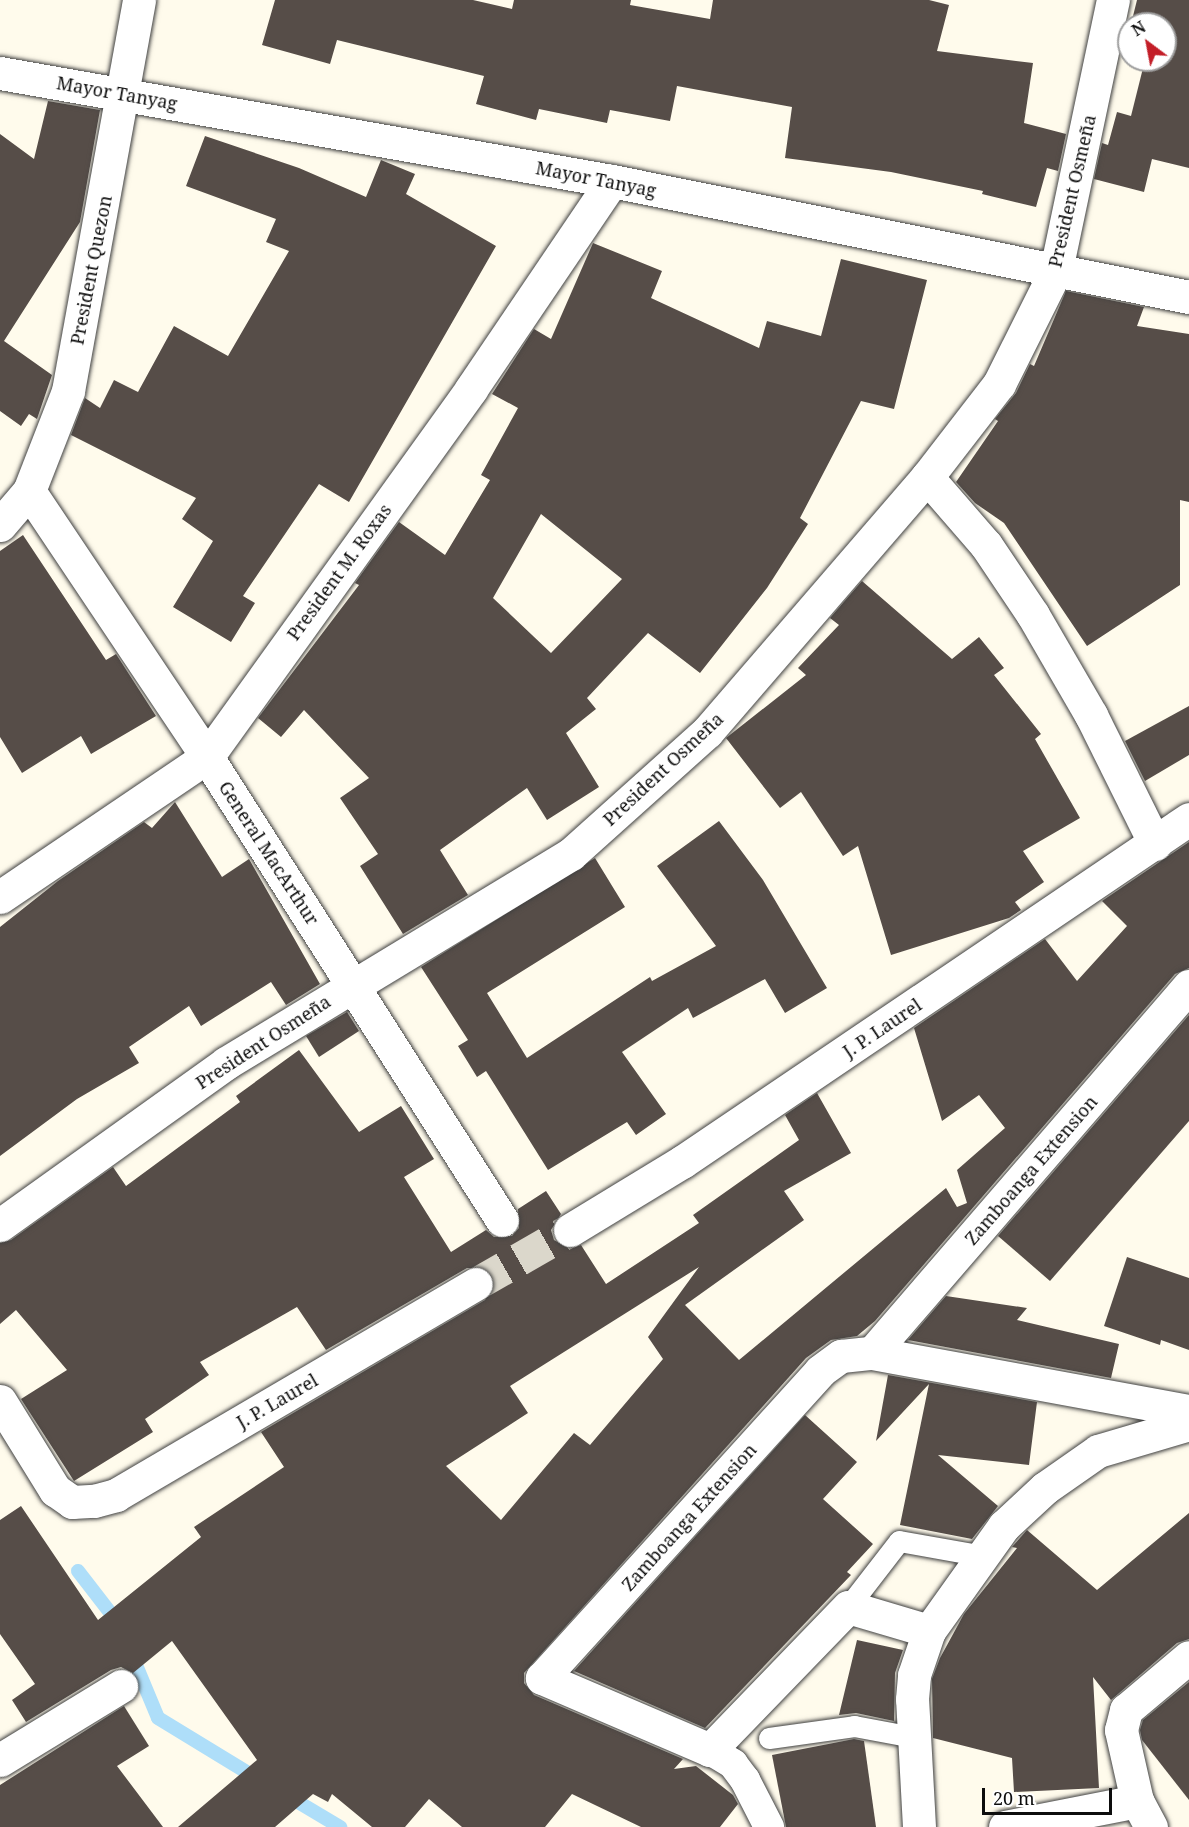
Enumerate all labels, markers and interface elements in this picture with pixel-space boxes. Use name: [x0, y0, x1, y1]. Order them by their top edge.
north arrow: [1117, 12, 1177, 72]
text: N: [1127, 16, 1150, 41]
street label: Mayor Tanyag: [55, 72, 179, 114]
street label: President Osmeña: [1044, 113, 1100, 269]
street label: Mayor Tanyag: [534, 157, 658, 201]
street label: President Quezon: [66, 193, 116, 347]
street label: President M. Roxas: [282, 500, 396, 644]
street label: President Osmeña: [599, 708, 727, 830]
street label: General MacArthur: [214, 777, 324, 929]
street label: President Osmeña: [192, 990, 334, 1094]
street label: J. P. Laurel: [839, 994, 925, 1062]
street label: Zamboanga Extension: [960, 1091, 1102, 1249]
street label: J. P. Laurel: [233, 1369, 321, 1433]
street label: Zamboanga Extension: [617, 1439, 761, 1595]
scale bar: [985, 1776, 1116, 1814]
text: 20 m: [993, 1786, 1035, 1810]

